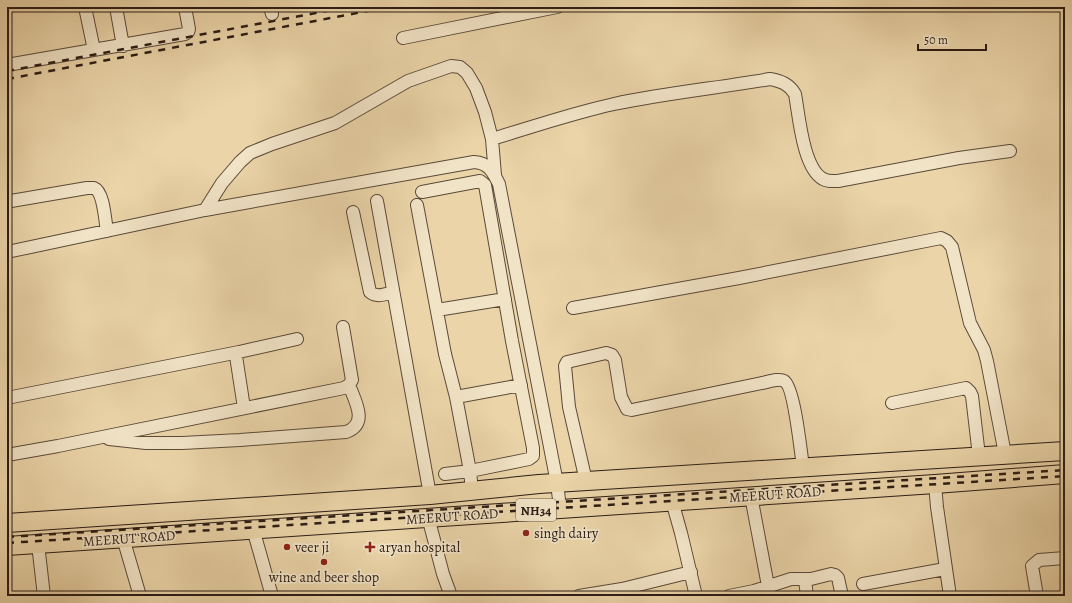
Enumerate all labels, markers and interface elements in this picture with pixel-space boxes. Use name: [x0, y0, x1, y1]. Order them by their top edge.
scale bar: [918, 26, 986, 52]
text: 50 m: [924, 32, 948, 48]
street label: MEERUT ROAD: [728, 482, 822, 507]
road number: NH34: [516, 499, 556, 521]
street label: MEERUT ROAD: [405, 504, 499, 529]
place label: singh dairy: [534, 524, 599, 543]
street label: MEERUT ROAD: [82, 526, 176, 551]
marker: singh dairy: [521, 528, 531, 538]
place label: veer ji: [294, 538, 329, 557]
place label: aryan hospital: [379, 538, 461, 557]
marker: aryan hospital: [364, 541, 376, 553]
marker: veer ji: [282, 542, 292, 552]
marker: wine and beer shop: [319, 557, 329, 567]
place label: wine and beer shop: [268, 568, 379, 587]

